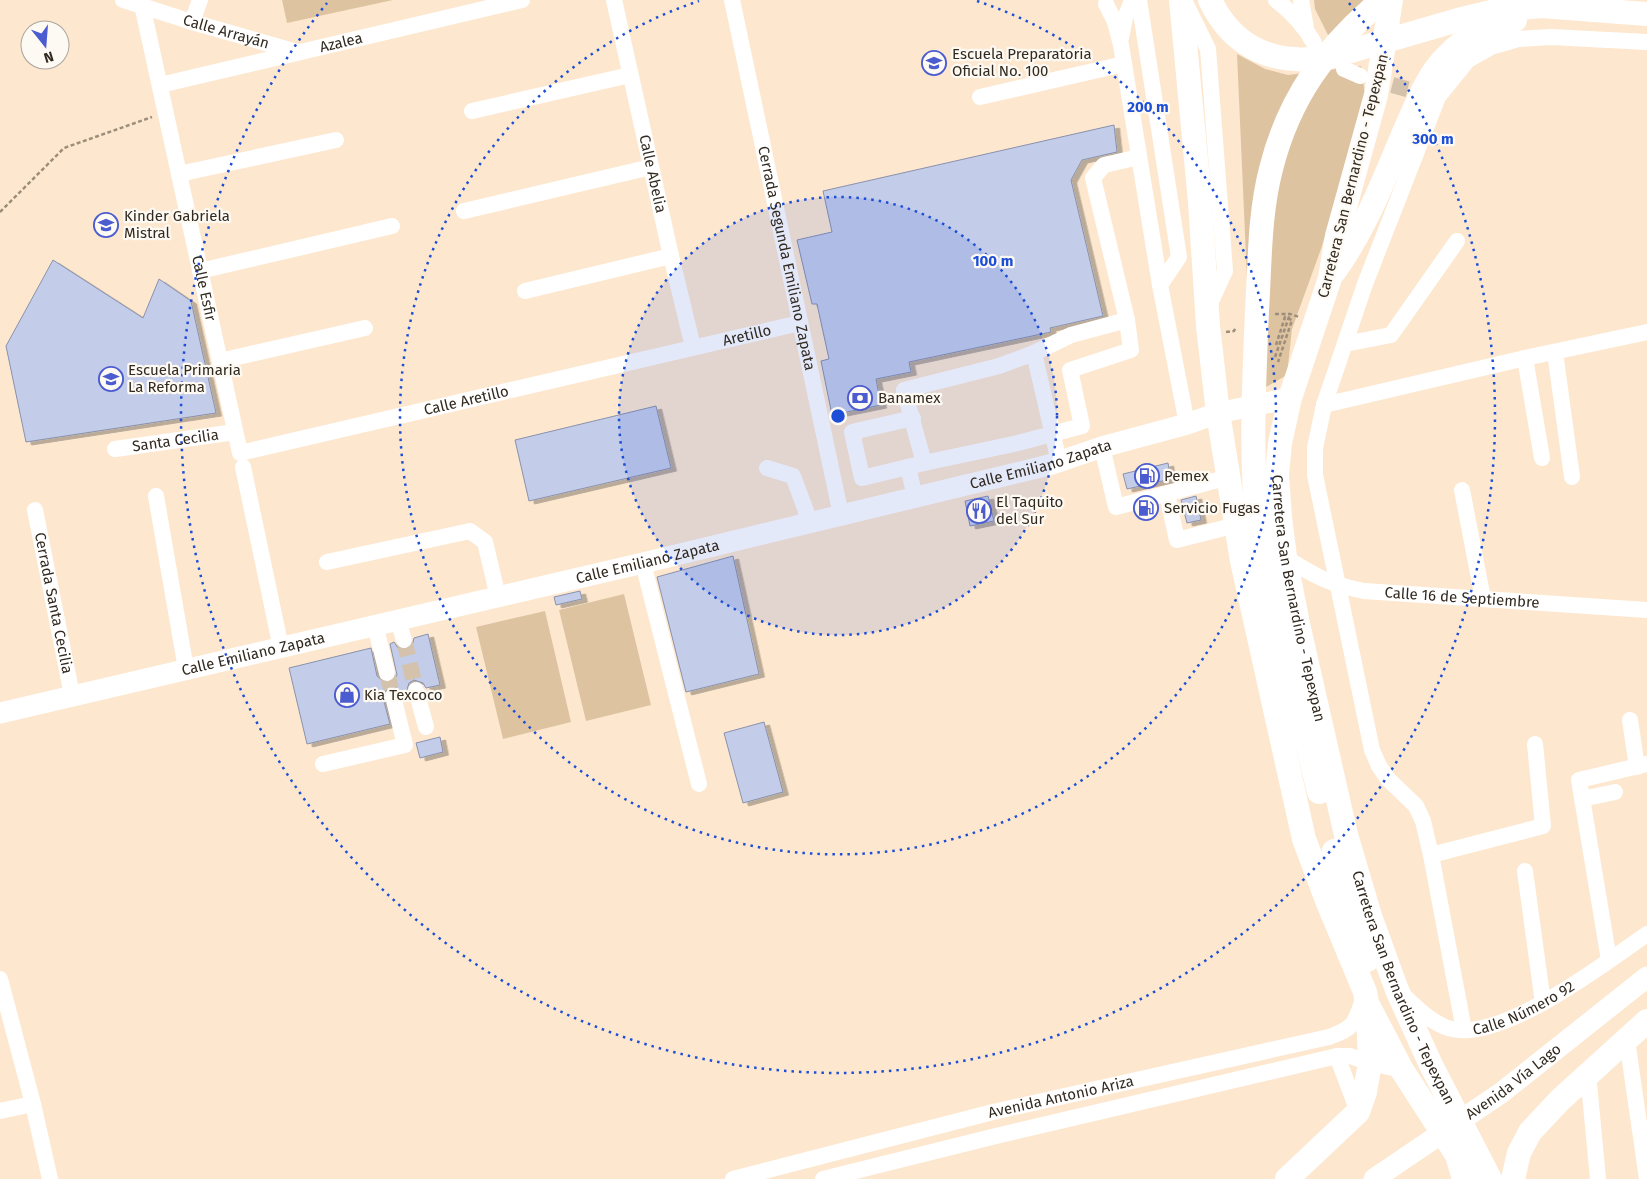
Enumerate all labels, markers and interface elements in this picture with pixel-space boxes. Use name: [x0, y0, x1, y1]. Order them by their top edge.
street label: Calle Arrayán: [181, 11, 271, 53]
north arrow: [20, 20, 70, 70]
street label: Azalea: [318, 29, 364, 56]
place label: Escuela Preparatoria Oficial No. 100: [952, 45, 1092, 80]
text: N: [42, 47, 56, 66]
school or university icon: Escuela Preparatoria Oficial No. 100: [921, 50, 947, 76]
street label: Carretera San Bernardino - Tepexpan: [1314, 52, 1392, 300]
text: 200 m: [1127, 98, 1169, 116]
text: 300 m: [1411, 130, 1454, 148]
street label: Calle Abelia: [635, 133, 670, 215]
street label: Cerrada Segunda Emiliano Zapata: [754, 144, 819, 372]
place label: Kinder Gabriela Mistral: [124, 207, 230, 242]
school or university icon: Kinder Gabriela Mistral: [93, 212, 119, 238]
text: 100 m: [973, 252, 1013, 270]
street label: Calle Esfir: [188, 254, 220, 323]
street label: Aretillo: [721, 321, 773, 350]
place label: Escuela Primaria La Reforma: [128, 361, 241, 396]
school or university icon: Escuela Primaria La Reforma: [98, 366, 124, 392]
street label: Calle Aretillo: [422, 382, 510, 419]
bank icon: Banamex: [847, 385, 873, 411]
place label: Banamex: [878, 389, 941, 407]
centre of rings: [829, 407, 847, 425]
street label: Santa Cecilia: [131, 425, 220, 455]
street label: Calle Emiliano Zapata: [968, 436, 1113, 493]
fuel station icon: Pemex: [1134, 463, 1160, 489]
place label: Pemex: [1164, 467, 1209, 485]
street label: Carretera San Bernardino - Tepexpan: [1268, 474, 1329, 724]
place label: El Taquito del Sur: [996, 493, 1063, 528]
fuel station icon: Servicio Fugas: [1133, 495, 1159, 521]
restaurant icon: El Taquito del Sur: [966, 498, 992, 524]
place label: Servicio Fugas: [1164, 499, 1260, 517]
street label: Cerrada Santa Cecilia: [31, 531, 77, 675]
street label: Calle Emiliano Zapata: [574, 536, 721, 587]
street label: Calle 16 de Septiembre: [1384, 583, 1540, 612]
street label: Calle Emiliano Zapata: [180, 629, 327, 679]
shop icon: Kia Texcoco: [334, 682, 360, 708]
place label: Kia Texcoco: [364, 686, 443, 704]
street label: Carretera San Bernardino - Tepexpan: [1348, 869, 1459, 1107]
street label: Calle Número 92: [1471, 977, 1578, 1039]
street label: Avenida Vía Lago: [1462, 1040, 1565, 1123]
street label: Avenida Antonio Ariza: [986, 1072, 1135, 1122]

